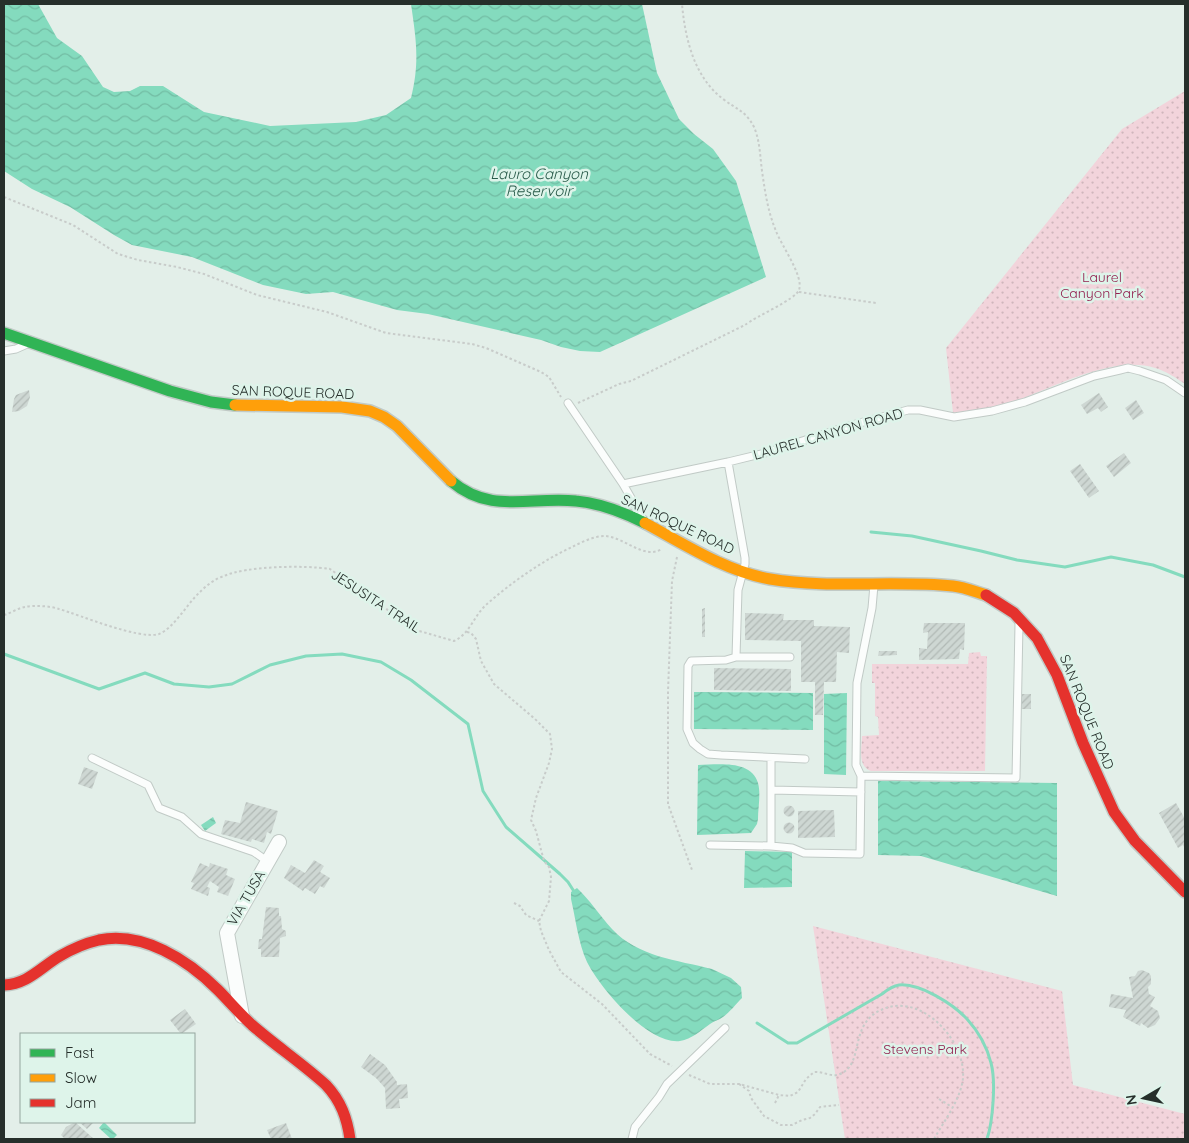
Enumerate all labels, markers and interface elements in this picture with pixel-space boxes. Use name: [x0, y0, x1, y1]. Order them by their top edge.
water label: Lauro Canyon Reservoir: [490, 164, 588, 200]
park label: Laurel Canyon Park: [1060, 268, 1144, 302]
street label: SAN ROQUE ROAD: [231, 381, 355, 403]
street label: LAUREL CANYON ROAD: [751, 404, 905, 464]
street label: SAN ROQUE ROAD: [619, 490, 737, 558]
street label: JESUSITA TRAIL: [328, 565, 425, 637]
street label: SAN ROQUE ROAD: [1056, 652, 1118, 772]
street label: VIA TUSA: [223, 867, 269, 929]
legend: [20, 1033, 195, 1123]
park label: Stevens Park: [883, 1040, 967, 1058]
text: Fast: [65, 1043, 94, 1062]
text: Slow: [65, 1068, 97, 1087]
north arrow: [1119, 1073, 1169, 1123]
text: Jam: [65, 1093, 96, 1112]
text: N: [1121, 1094, 1141, 1107]

